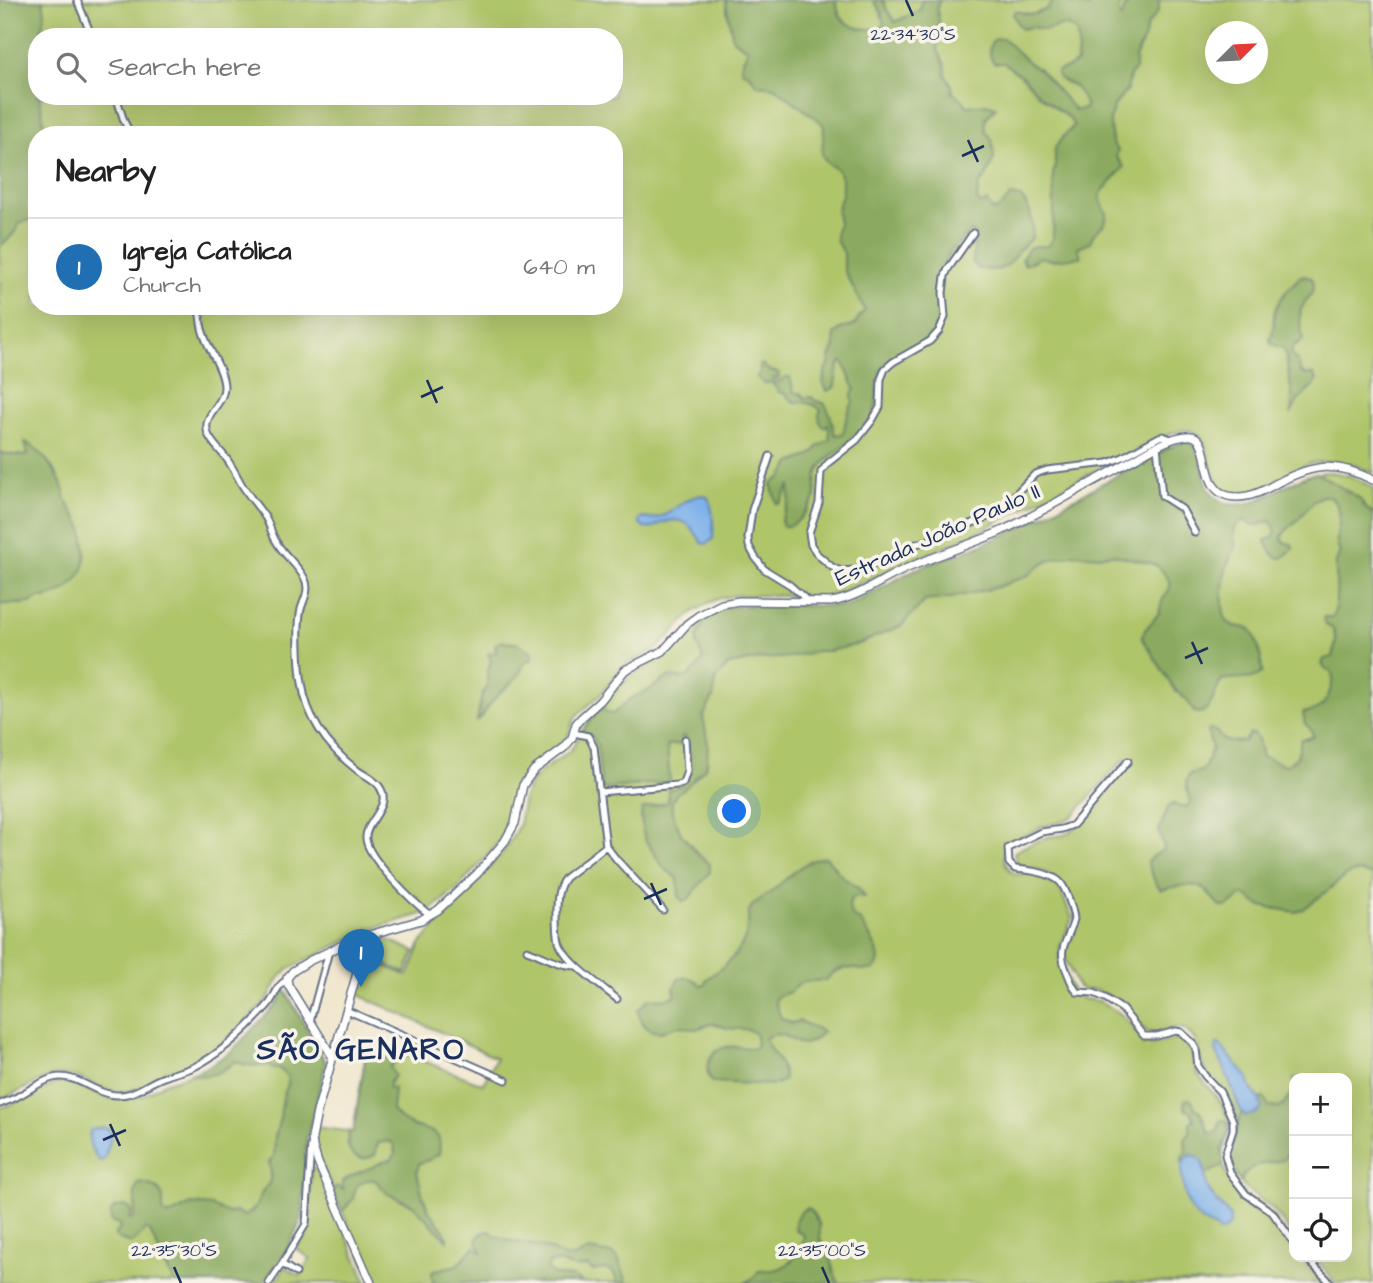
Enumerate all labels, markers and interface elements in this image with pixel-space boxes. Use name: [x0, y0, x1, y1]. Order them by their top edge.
north arrow: [1205, 21, 1268, 84]
text: 22°34'30"S: [870, 22, 956, 47]
search box: [28, 28, 623, 105]
icon: search: [52, 48, 90, 86]
text: Search here: [108, 49, 261, 85]
text: Nearby: [56, 151, 156, 193]
text: Igreja Católica: [123, 233, 292, 269]
text: 1: [78, 251, 80, 283]
text: 640 m: [523, 251, 595, 283]
text: Church: [123, 269, 201, 301]
street label: Estrada João Paulo II: [830, 475, 1045, 595]
your location: [717, 794, 751, 828]
pin: 1: [338, 929, 384, 987]
district label: SÃO GENARO: [256, 1029, 465, 1071]
map controls: [1289, 1073, 1352, 1262]
button: +: [1289, 1073, 1352, 1136]
button: −: [1289, 1136, 1352, 1199]
button: locate: [1289, 1199, 1352, 1262]
text: 22°35'30"S: [131, 1238, 217, 1263]
text: 22°35'00"S: [778, 1238, 866, 1263]

